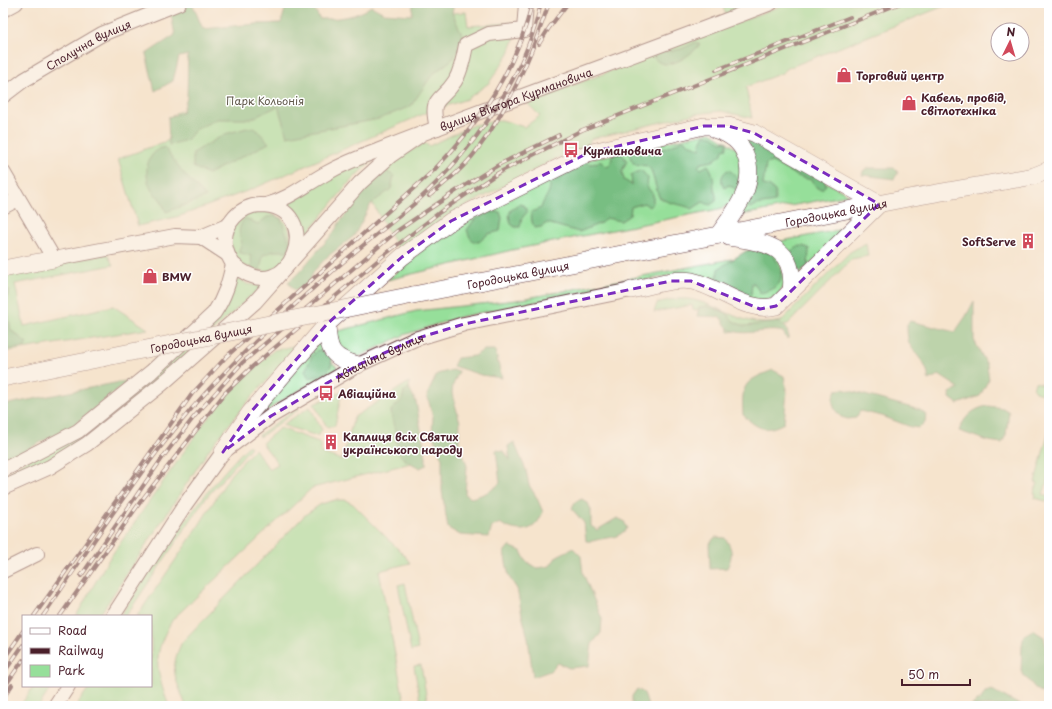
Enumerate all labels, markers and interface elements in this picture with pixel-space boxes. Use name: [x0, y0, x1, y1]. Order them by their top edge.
street label: Сполучна вулиця: [42, 15, 133, 74]
north arrow: [990, 22, 1030, 62]
text: N: [1006, 23, 1016, 40]
street label: вулиця Віктора Курмановича: [437, 63, 594, 135]
shop icon: Торговий центр: [835, 66, 853, 84]
place label: Торговий центр: [856, 67, 944, 84]
place label: Кабель, провід, світлотехніка: [921, 89, 1006, 119]
park label: Парк Кольонія: [226, 92, 304, 109]
shop icon: Кабель, провід, світлотехніка: [900, 94, 918, 112]
bus stop icon: Курмановича: [562, 141, 580, 159]
place label: Курмановича: [583, 142, 662, 159]
street label: Городоцька вулиця: [783, 194, 889, 230]
building icon: SoftServe: [1019, 232, 1037, 250]
place label: SoftServe: [962, 233, 1016, 250]
street label: Городоцька вулиця: [465, 256, 571, 293]
shop icon: BMW: [141, 267, 159, 285]
place label: BMW: [162, 268, 192, 285]
street label: Городоцька вулиця: [148, 319, 254, 357]
street label: Авіаційна вулиця: [331, 328, 426, 385]
bus stop icon: Авіаційна: [317, 384, 335, 402]
place label: Авіаційна: [337, 385, 397, 402]
place label: Каплиця всіх Святих українського народу: [343, 428, 462, 458]
building icon: Каплиця всіх Святих українського народу: [322, 433, 340, 451]
legend: [22, 615, 152, 687]
text: Road: [58, 621, 87, 639]
text: Railway: [58, 641, 104, 659]
text: Park: [58, 661, 85, 679]
scale bar: [902, 661, 970, 687]
text: 50 m: [908, 665, 939, 683]

